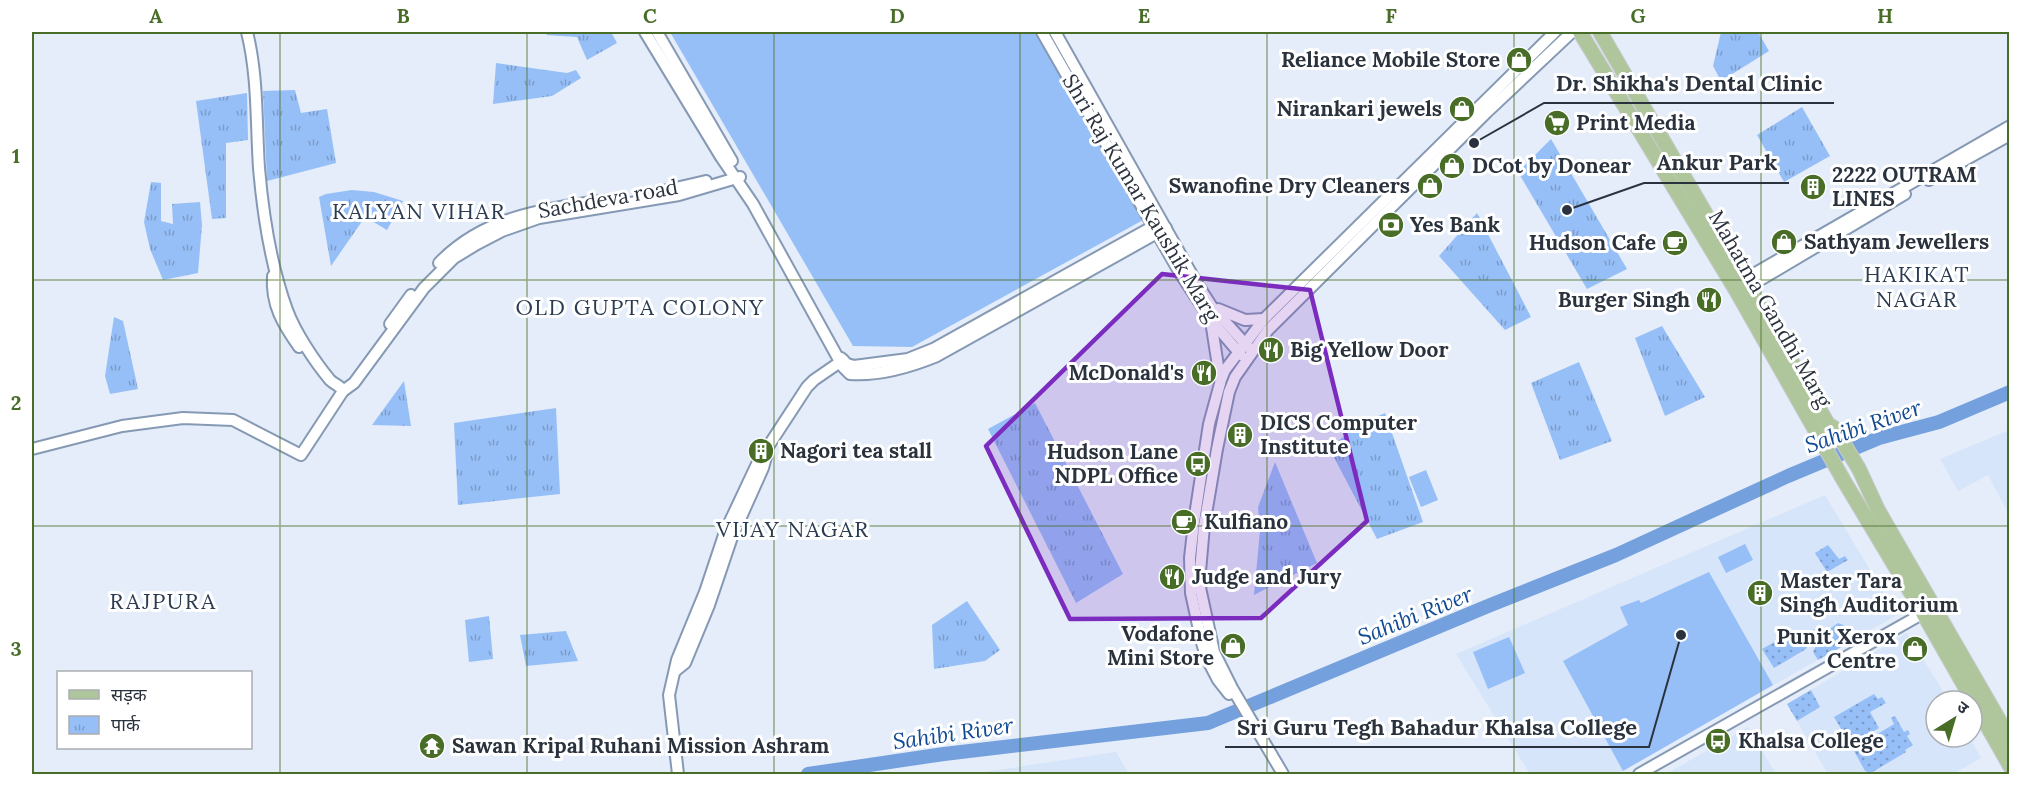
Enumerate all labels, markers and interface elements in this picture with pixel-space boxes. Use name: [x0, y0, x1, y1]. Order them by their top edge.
text: A: [149, 3, 163, 28]
text: B: [396, 3, 410, 28]
text: C: [643, 3, 657, 28]
text: D: [889, 3, 905, 28]
text: E: [1138, 3, 1150, 28]
text: F: [1385, 3, 1397, 28]
text: G: [1630, 3, 1646, 28]
text: H: [1877, 3, 1893, 28]
shop icon: Reliance Mobile Store: [1504, 45, 1534, 75]
place label: Reliance Mobile Store: [1281, 46, 1500, 73]
callout: Dr. Shikha's Dental Clinic: [1544, 63, 1834, 103]
street label: Shri Raj Kumar Kaushik Marg: [1057, 69, 1226, 327]
text: Dr. Shikha's Dental Clinic: [1556, 69, 1823, 97]
shop icon: Nirankari jewels: [1447, 94, 1477, 124]
place label: Nirankari jewels: [1277, 95, 1442, 122]
supermarket icon: Print Media: [1542, 108, 1572, 138]
place label: Print Media: [1576, 109, 1695, 136]
text: 1: [12, 143, 20, 168]
callout: Ankur Park: [1644, 143, 1789, 183]
text: Ankur Park: [1657, 148, 1777, 176]
shop icon: DCot by Donear: [1437, 151, 1467, 181]
place label: DCot by Donear: [1472, 152, 1631, 179]
place label: 2222 OUTRAM LINES: [1832, 161, 1977, 212]
shop icon: Swanofine Dry Cleaners: [1415, 171, 1445, 201]
place label: Swanofine Dry Cleaners: [1169, 172, 1410, 199]
building icon: 2222 OUTRAM LINES: [1798, 172, 1828, 202]
street label: Sachdeva road: [536, 173, 680, 224]
district label: KALYAN VIHAR: [332, 197, 506, 225]
street label: Mahatma Gandhi Marg: [1703, 205, 1838, 413]
bank icon: Yes Bank: [1376, 210, 1406, 240]
place label: Yes Bank: [1410, 211, 1501, 238]
shop icon: Sathyam Jewellers: [1769, 227, 1799, 257]
cafe icon: Hudson Cafe: [1660, 228, 1690, 258]
place label: Sathyam Jewellers: [1804, 228, 1989, 255]
place label: Hudson Cafe: [1529, 229, 1656, 256]
district label: HAKIKAT NAGAR: [1864, 260, 1970, 313]
restaurant icon: Burger Singh: [1694, 285, 1724, 315]
place label: Burger Singh: [1558, 286, 1690, 313]
district label: OLD GUPTA COLONY: [516, 293, 764, 321]
restaurant icon: Big Yellow Door: [1256, 335, 1286, 365]
place label: Big Yellow Door: [1290, 336, 1448, 363]
restaurant icon: McDonald's: [1189, 358, 1219, 388]
place label: McDonald's: [1068, 359, 1184, 386]
text: 2: [11, 390, 21, 415]
water label: Sahibi River: [1801, 393, 1926, 459]
place label: DICS Computer Institute: [1260, 409, 1417, 460]
building icon: DICS Computer Institute: [1225, 420, 1255, 450]
building icon: Nagori tea stall: [746, 436, 776, 466]
place label: Nagori tea stall: [780, 437, 932, 464]
place label: Hudson Lane NDPL Office: [1047, 438, 1178, 489]
bus stop icon: Hudson Lane NDPL Office: [1183, 449, 1213, 479]
cafe icon: Kulfiano: [1169, 507, 1199, 537]
place label: Kulfiano: [1204, 508, 1288, 535]
district label: VIJAY NAGAR: [715, 515, 870, 543]
restaurant icon: Judge and Jury: [1157, 562, 1187, 592]
place label: Judge and Jury: [1192, 563, 1342, 590]
place label: Master Tara Singh Auditorium: [1780, 567, 1958, 618]
building icon: Master Tara Singh Auditorium: [1745, 578, 1775, 608]
water label: Sahibi River: [1354, 579, 1477, 651]
district label: RAJPURA: [110, 587, 217, 615]
place label: Vodafone Mini Store: [1107, 620, 1214, 671]
place label: Punit Xerox Centre: [1776, 623, 1896, 674]
shop icon: Vodafone Mini Store: [1218, 631, 1248, 661]
shop icon: Punit Xerox Centre: [1900, 634, 1930, 664]
text: 3: [10, 636, 22, 661]
legend: [57, 671, 252, 749]
text: सड़क: [111, 683, 148, 706]
north arrow: [1924, 689, 1984, 749]
text: उ: [1953, 696, 1973, 718]
callout: Sri Guru Tegh Bahadur Khalsa College: [1225, 707, 1649, 747]
water label: Sahibi River: [891, 711, 1016, 755]
text: पार्क: [111, 713, 141, 736]
text: Sri Guru Tegh Bahadur Khalsa College: [1237, 713, 1637, 741]
bus stop icon: Khalsa College: [1703, 726, 1733, 756]
place label: Khalsa College: [1738, 727, 1884, 754]
temple icon: Sawan Kripal Ruhani Mission Ashram: [417, 731, 447, 761]
place label: Sawan Kripal Ruhani Mission Ashram: [452, 732, 829, 759]

